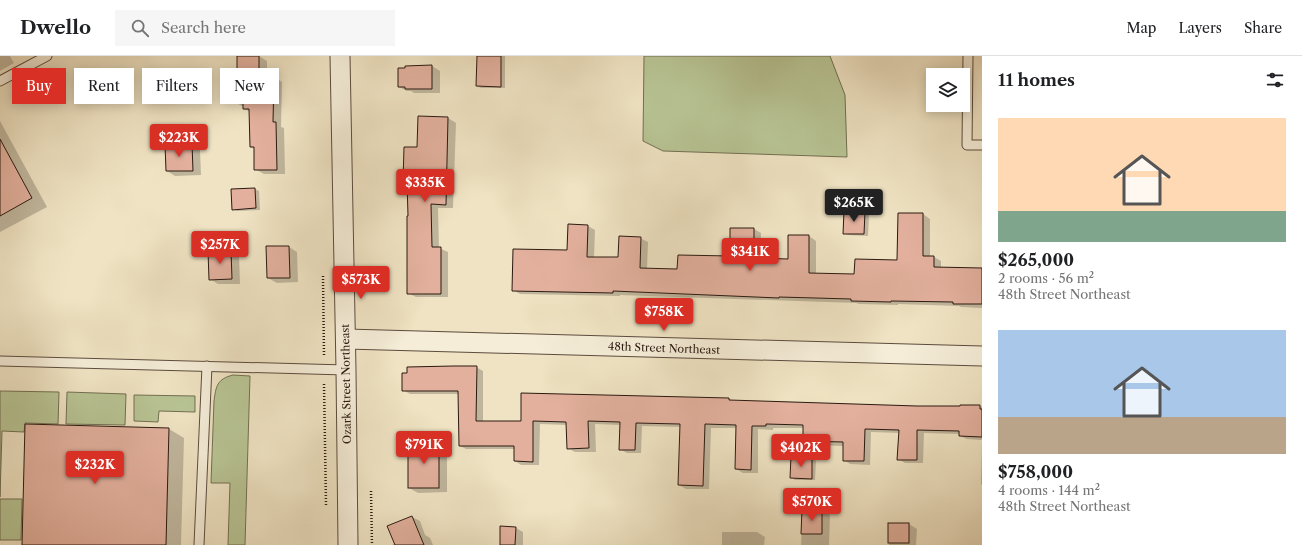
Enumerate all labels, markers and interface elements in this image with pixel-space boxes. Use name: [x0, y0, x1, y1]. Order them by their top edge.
search box: [115, 10, 395, 46]
text: Dwello: [20, 16, 91, 39]
icon: search: [129, 17, 151, 39]
text: Search here: [161, 18, 246, 37]
text: Map: [1126, 19, 1156, 37]
text: Layers: [1178, 19, 1222, 37]
text: Share: [1244, 19, 1282, 37]
chip: Buy: [12, 68, 66, 104]
chip: Rent: [74, 68, 134, 104]
chip: Filters: [142, 68, 212, 104]
chip: New: [220, 68, 279, 104]
map controls: [926, 68, 970, 112]
button: layers: [926, 68, 970, 112]
icon: filters: [1264, 69, 1286, 91]
text: 11 homes: [998, 70, 1075, 90]
pin: $223K: [151, 124, 207, 158]
text: $223K: [159, 129, 199, 145]
icon: home: [1106, 144, 1178, 216]
pin: $335K: [397, 169, 453, 203]
text: $335K: [405, 174, 445, 190]
pin: $265K: [826, 189, 882, 223]
text: $265K: [834, 194, 874, 210]
pin: $257K: [192, 231, 248, 265]
text: $257K: [200, 236, 240, 252]
pin: $341K: [722, 238, 778, 272]
text: $341K: [731, 243, 769, 259]
text: $265,000: [998, 250, 1074, 270]
pin: $573K: [333, 266, 389, 300]
text: 2 rooms · 56 m²: [998, 270, 1094, 286]
text: $573K: [342, 271, 380, 287]
text: 48th Street Northeast: [998, 286, 1131, 302]
pin: $758K: [636, 298, 692, 332]
text: $758K: [644, 303, 684, 319]
street label: Ozark Street Northeast: [338, 324, 354, 444]
street label: 48th Street Northeast: [608, 339, 720, 357]
icon: home: [1106, 356, 1178, 428]
pin: $791K: [396, 431, 452, 465]
pin: $402K: [773, 434, 829, 468]
text: $791K: [405, 436, 443, 452]
text: $402K: [780, 439, 822, 455]
pin: $232K: [67, 451, 123, 485]
text: $232K: [75, 456, 115, 472]
text: $758,000: [998, 462, 1073, 482]
text: 4 rooms · 144 m²: [998, 482, 1100, 498]
pin: $570K: [784, 488, 840, 522]
text: $570K: [792, 493, 832, 509]
text: 48th Street Northeast: [998, 498, 1131, 514]

